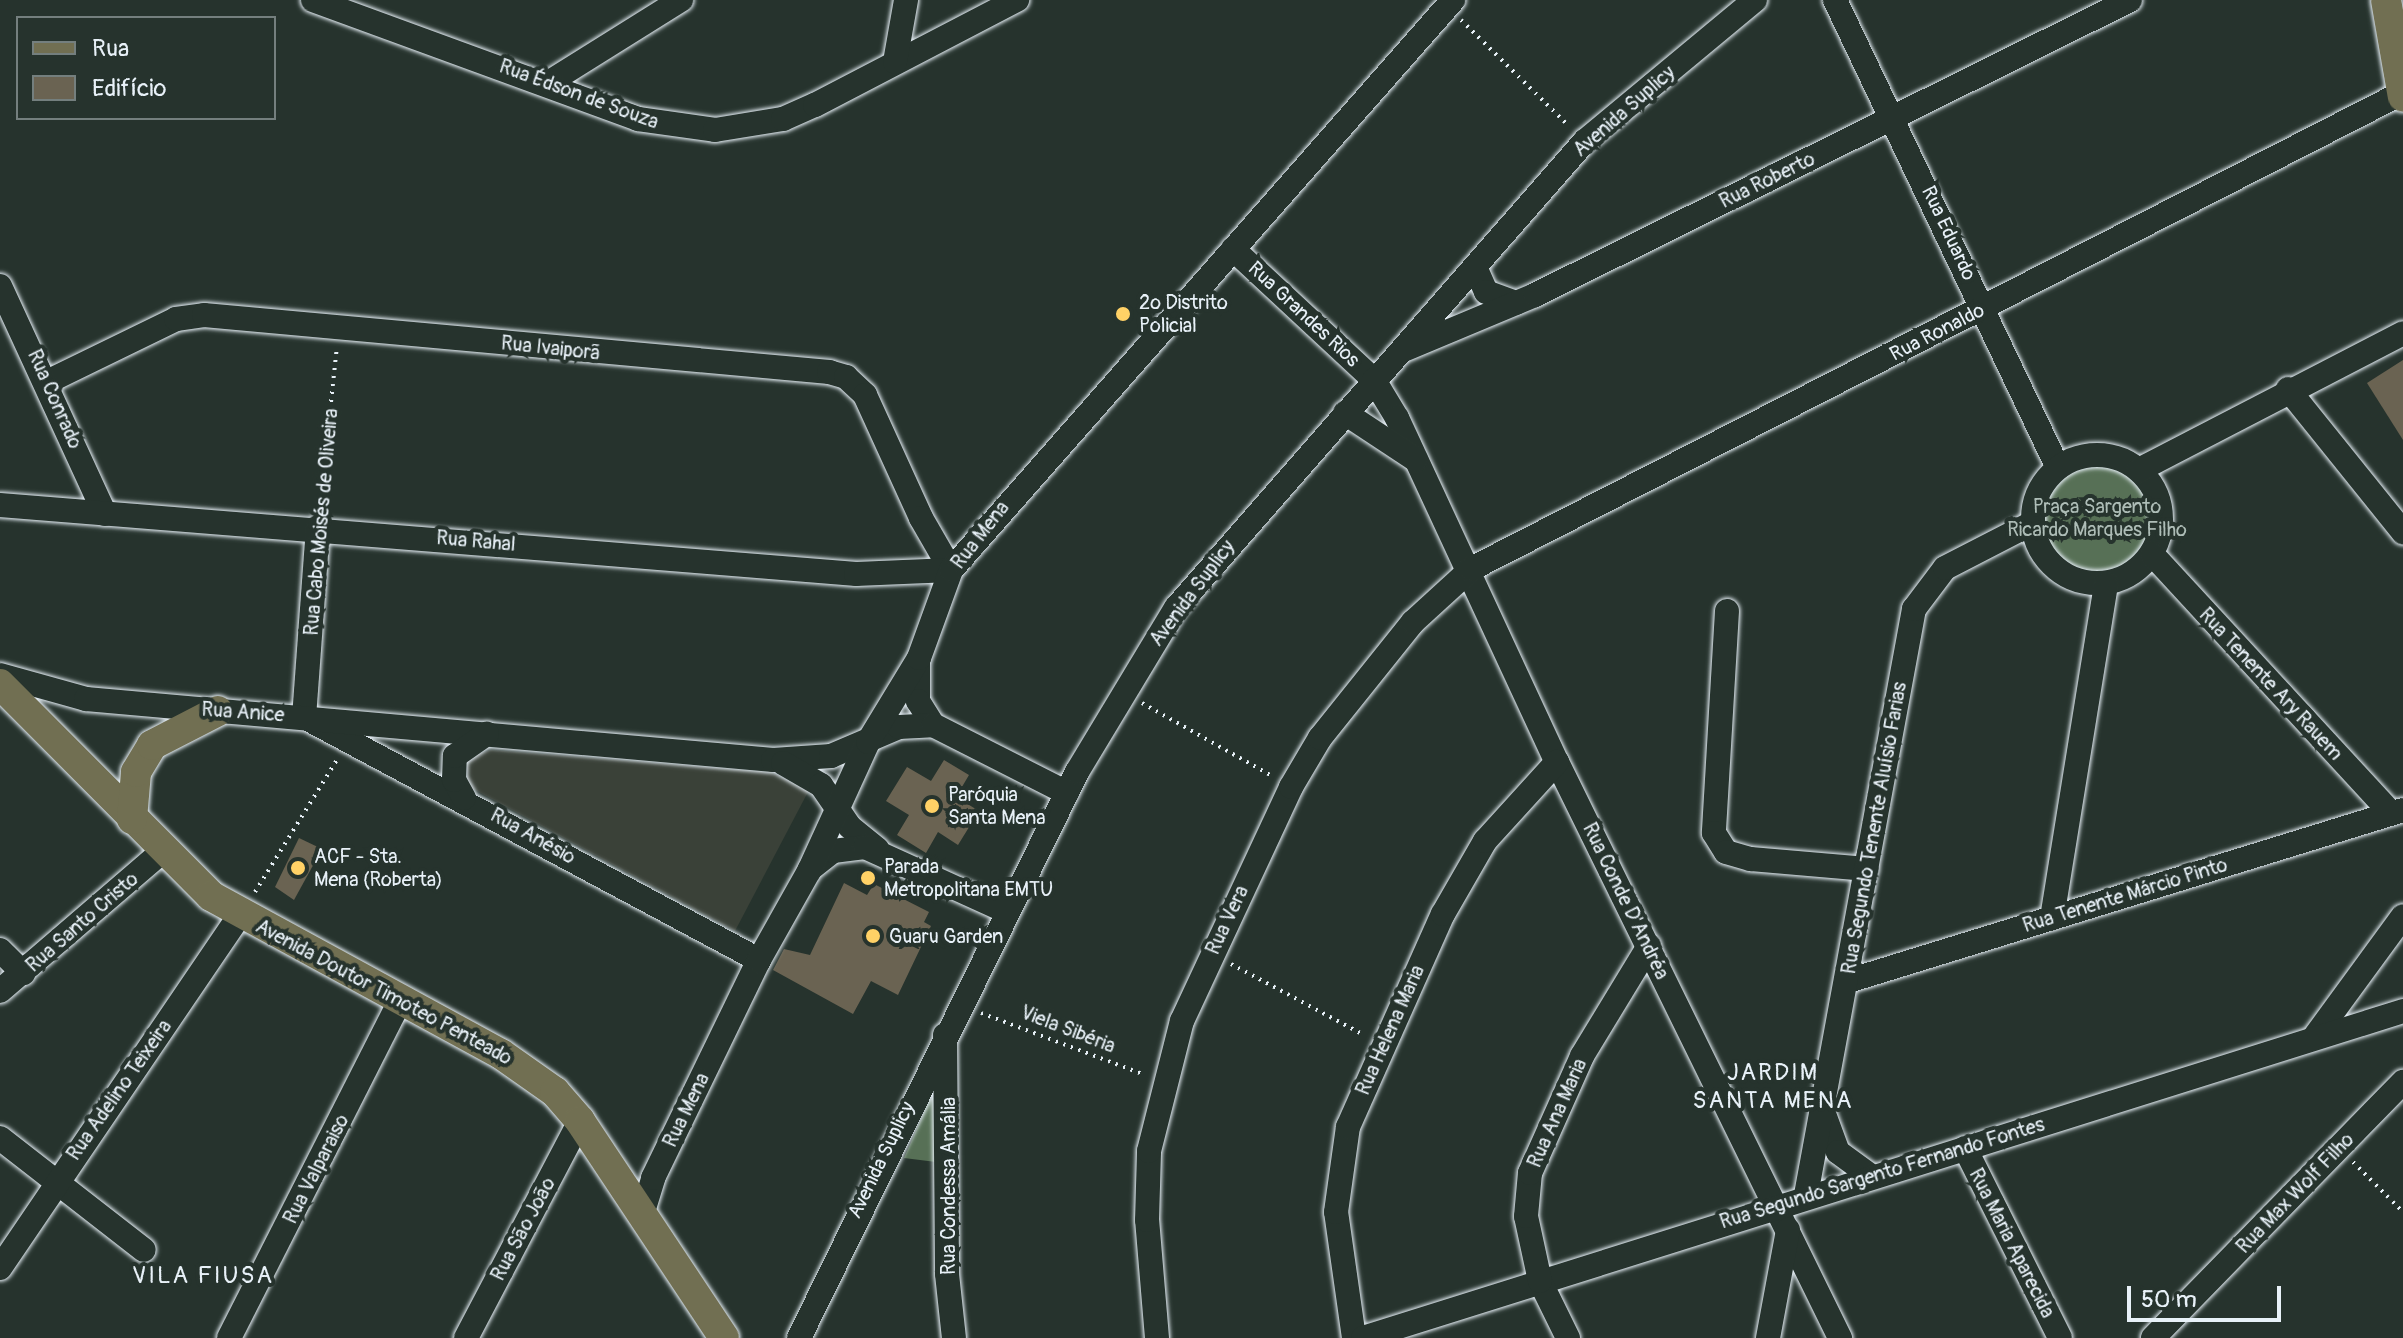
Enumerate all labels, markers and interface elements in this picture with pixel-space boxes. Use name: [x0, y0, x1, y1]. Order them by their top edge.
legend: [16, 16, 276, 120]
text: Rua: [92, 34, 129, 63]
street label: Rua Édson de Souza: [496, 54, 662, 134]
street label: Avenida Suplicy: [1568, 60, 1680, 162]
text: Edifício: [92, 74, 166, 103]
street label: Rua Roberto: [1715, 147, 1819, 213]
street label: Rua Eduardo: [1917, 182, 1981, 284]
street label: Rua Grandes Rios: [1243, 256, 1365, 372]
place label: 2º Distrito Policial: [1139, 290, 1228, 337]
street label: Rua Ronaldo: [1886, 298, 1988, 366]
marker: 2º Distrito Policial: [1114, 305, 1132, 323]
street label: Rua Ivaiporã: [500, 331, 602, 365]
street label: Rua Conrado: [22, 346, 88, 452]
street label: Rua Cabo Moisés de Oliveira: [299, 407, 343, 637]
park label: Praça Sargento Ricardo Marques Filho: [2007, 495, 2187, 542]
street label: Rua Mena: [946, 496, 1014, 574]
street label: Rua Rahal: [435, 526, 517, 556]
street label: Avenida Suplicy: [1144, 535, 1240, 651]
street label: Rua Tenente Ary Rauem: [2194, 603, 2348, 765]
street label: Rua Segundo Tenente Aluísio Farias: [1836, 680, 1912, 976]
street label: Rua Anice: [201, 697, 285, 727]
place label: Paróquia Santa Mena: [948, 782, 1046, 829]
marker: Paróquia Santa Mena: [923, 797, 941, 815]
street label: Rua Anésio: [486, 803, 580, 869]
street label: Rua Conde D'Andréa: [1578, 819, 1674, 983]
place label: ACF - Sta. Mena (Roberta): [314, 844, 443, 891]
street label: Rua Tenente Márcio Pinto: [2020, 852, 2230, 938]
place label: Parada Metropolitana EMTU: [884, 854, 1053, 901]
marker: ACF - Sta. Mena (Roberta): [289, 859, 307, 877]
street label: Rua Santo Cristo: [21, 867, 143, 977]
marker: Parada Metropolitana EMTU: [859, 869, 877, 887]
street label: Rua Vera: [1201, 882, 1253, 958]
street label: Avenida Doutor Timoteo Penteado: [252, 914, 516, 1070]
place label: Guaru Garden: [889, 924, 1003, 948]
marker: Guaru Garden: [864, 927, 882, 945]
street label: Rua Helena Maria: [1351, 961, 1429, 1099]
street label: Viela Sibéria: [1017, 1000, 1119, 1058]
street label: Rua Adelino Teixeira: [62, 1015, 176, 1165]
street label: Rua Ana Maria: [1522, 1055, 1592, 1171]
district label: JARDIM SANTA MENA: [1692, 1059, 1854, 1115]
street label: Rua Mena: [658, 1069, 714, 1151]
street label: Rua Condessa Amália: [936, 1097, 960, 1275]
street label: Avenida Suplicy: [842, 1098, 920, 1222]
street label: Rua Valparaiso: [278, 1110, 354, 1228]
street label: Rua Segundo Sargento Fernando Fontes: [1717, 1112, 2047, 1234]
street label: Rua Max Wolf Filho: [2231, 1128, 2359, 1258]
street label: Rua Maria Aparecida: [1964, 1164, 2060, 1322]
street label: Rua São João: [486, 1173, 560, 1285]
district label: VILA FIUSA: [132, 1262, 274, 1290]
scale bar: [2131, 1270, 2285, 1320]
text: 50 m: [2141, 1285, 2197, 1314]

